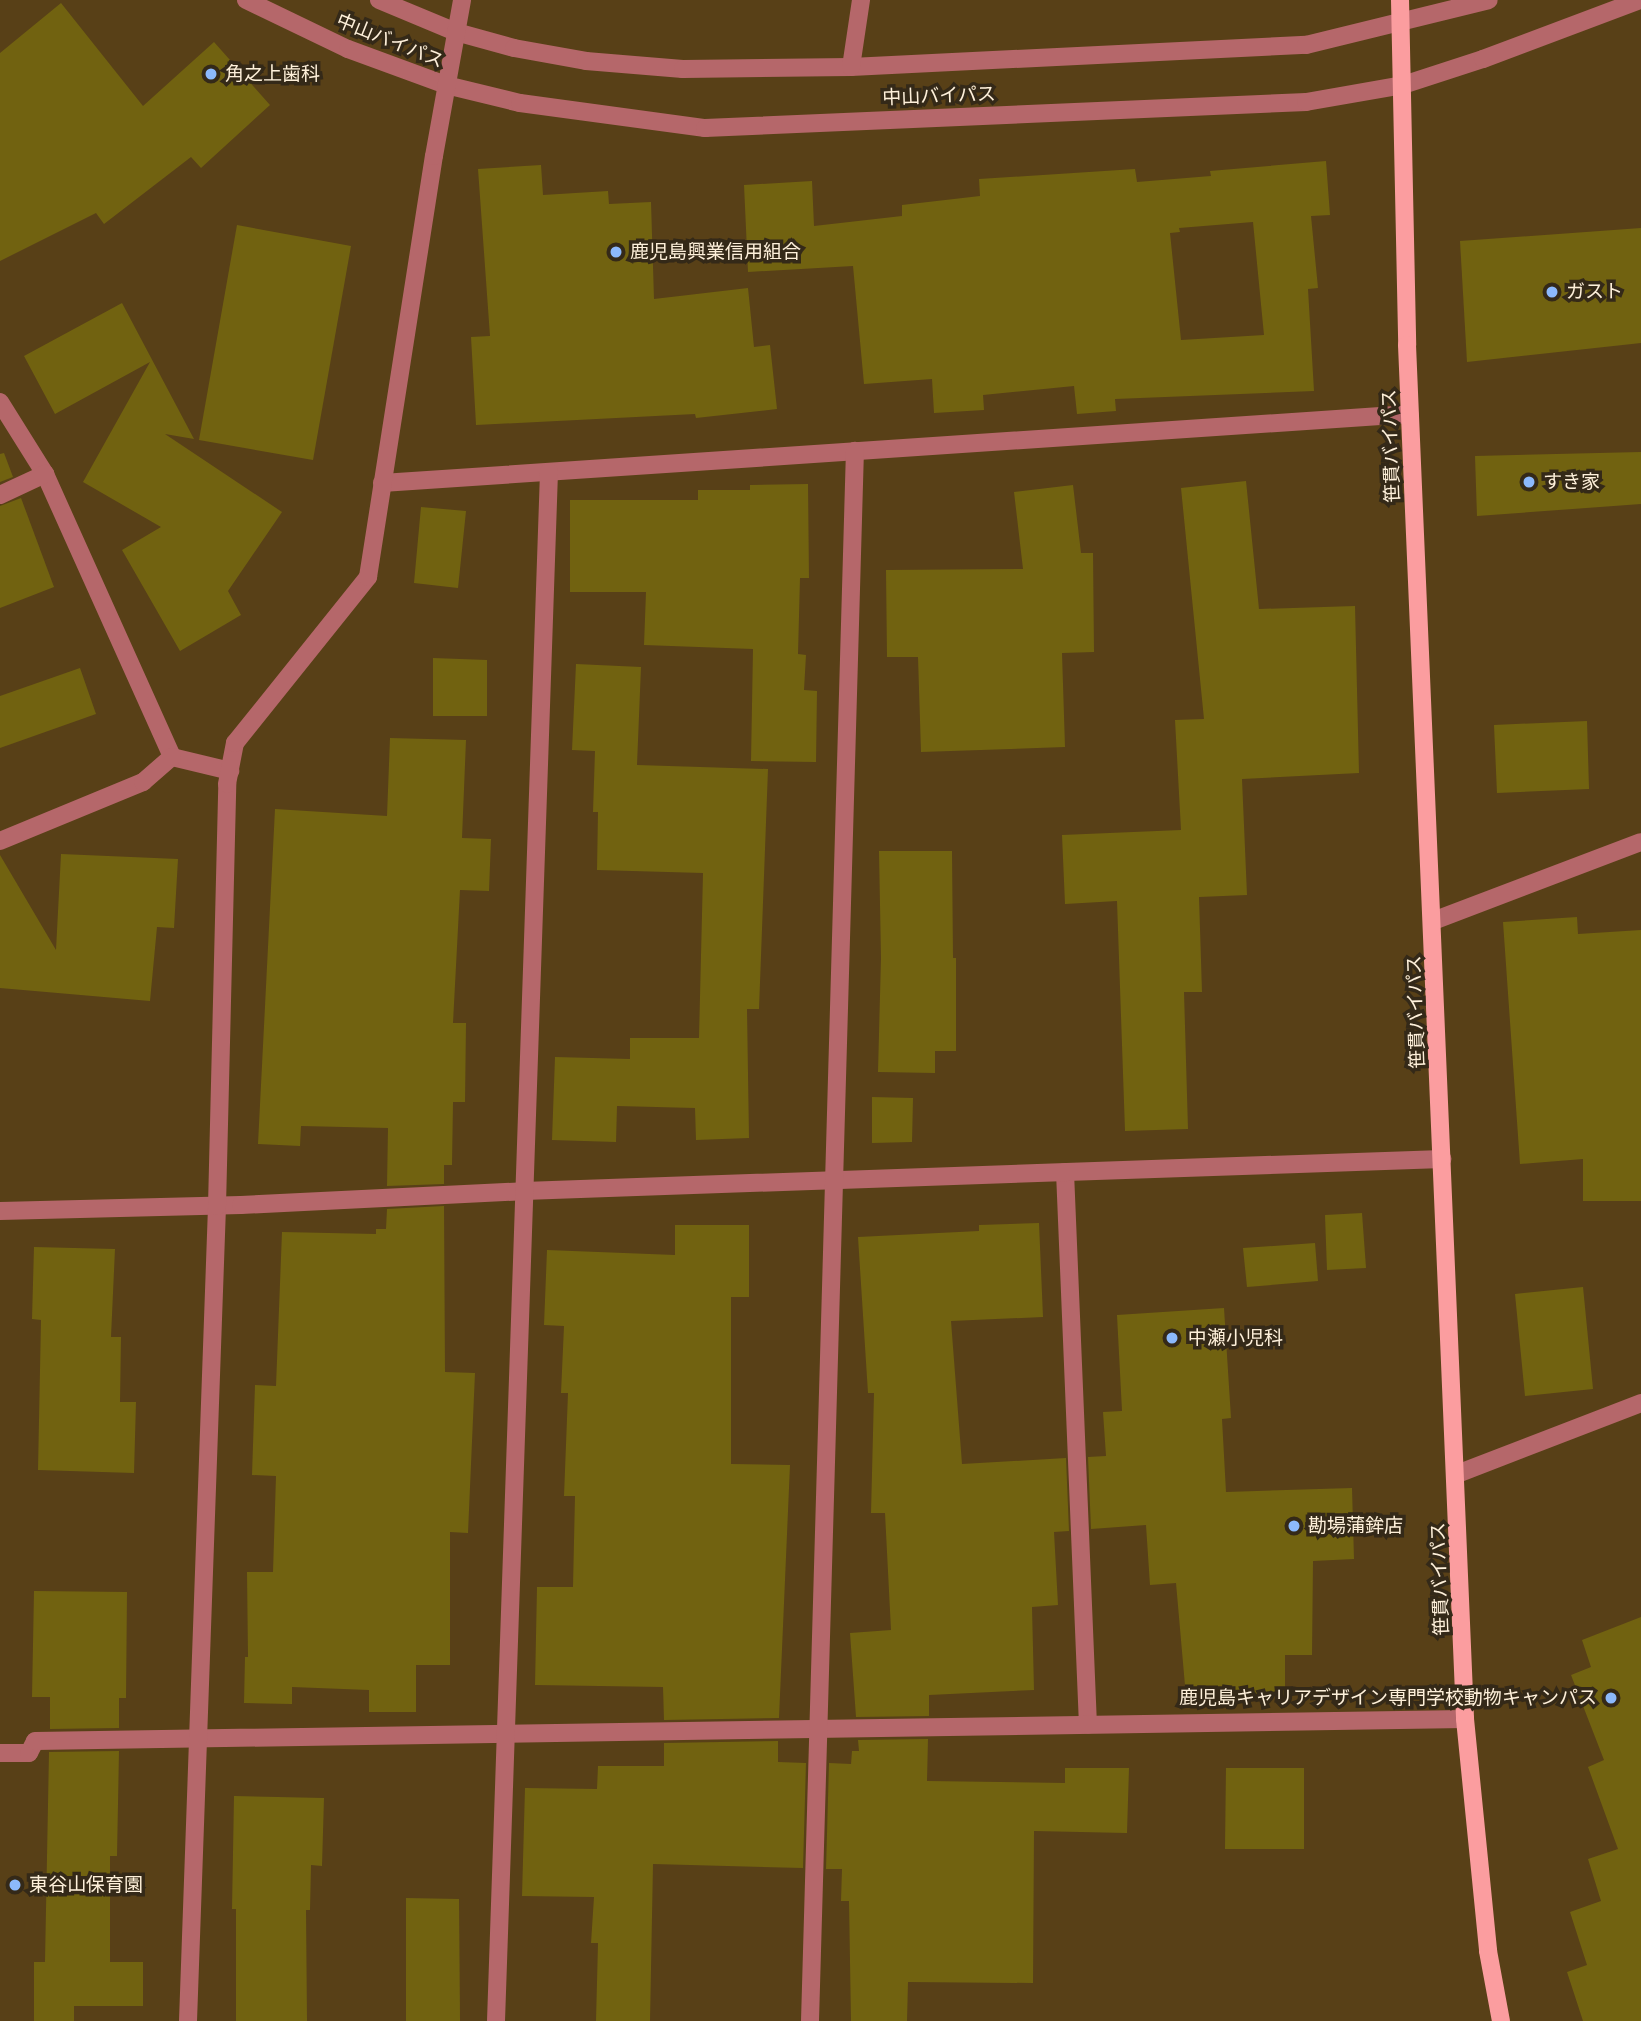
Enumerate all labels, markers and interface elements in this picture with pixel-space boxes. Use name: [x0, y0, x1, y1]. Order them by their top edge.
street label: 中山バイパス: [333, 9, 447, 73]
place label: 角之上歯科: [225, 63, 320, 85]
marker: 角之上歯科: [203, 66, 219, 82]
street label: 中山バイパス: [882, 83, 996, 109]
place label: 鹿児島興業信用組合: [630, 241, 801, 263]
marker: 鹿児島興業信用組合: [608, 244, 624, 260]
place label: ガスト: [1566, 281, 1623, 303]
marker: ガスト: [1544, 284, 1560, 300]
street label: 笹貫バイパス: [1378, 389, 1404, 503]
place label: すき家: [1543, 471, 1600, 493]
marker: すき家: [1521, 474, 1537, 490]
street label: 笹貫バイパス: [1403, 955, 1429, 1069]
place label: 中瀬小児科: [1188, 1327, 1283, 1349]
marker: 中瀬小児科: [1162, 1328, 1182, 1348]
place label: 勘場蒲鉾店: [1308, 1515, 1403, 1537]
marker: 勘場蒲鉾店: [1286, 1518, 1302, 1534]
street label: 笹貫バイパス: [1427, 1522, 1453, 1636]
place label: 鹿児島キャリアデザイン専門学校動物キャンパス: [1179, 1687, 1597, 1709]
marker: 鹿児島キャリアデザイン専門学校動物キャンパス: [1603, 1690, 1619, 1706]
place label: 東谷山保育園: [29, 1874, 143, 1896]
marker: 東谷山保育園: [7, 1877, 23, 1893]

